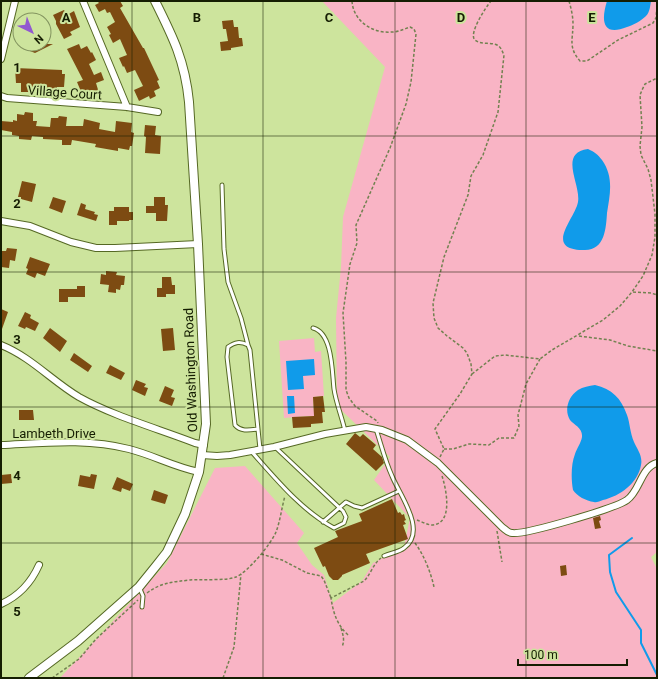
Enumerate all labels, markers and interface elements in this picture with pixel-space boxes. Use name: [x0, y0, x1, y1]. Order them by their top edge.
text: A: [62, 10, 71, 25]
text: B: [193, 10, 201, 25]
text: C: [325, 10, 334, 25]
text: D: [457, 10, 465, 25]
text: E: [588, 10, 596, 25]
north arrow: [12, 12, 52, 52]
text: N: [31, 32, 46, 47]
text: 1: [13, 60, 21, 75]
street label: Village Court: [27, 82, 103, 103]
text: 2: [13, 196, 21, 211]
street label: Old Washington Road: [181, 308, 200, 432]
text: 3: [13, 332, 21, 347]
street label: Lambeth Drive: [12, 426, 96, 441]
text: 4: [13, 468, 21, 483]
text: 5: [13, 604, 21, 619]
scale bar: [518, 641, 627, 667]
text: 100 m: [524, 648, 558, 662]

